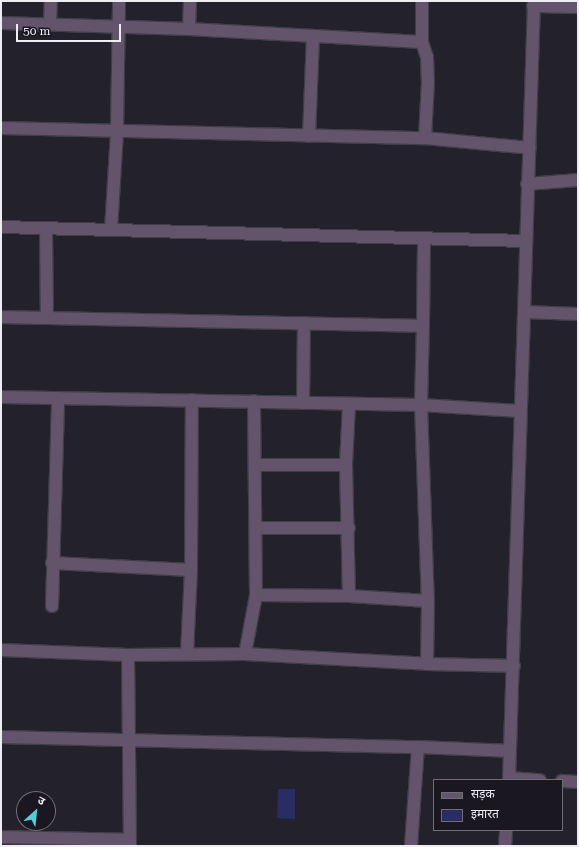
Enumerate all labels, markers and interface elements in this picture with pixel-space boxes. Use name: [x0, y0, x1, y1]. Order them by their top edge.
scale bar: [18, 16, 123, 42]
text: 50 m: [23, 24, 50, 38]
legend: [433, 779, 563, 831]
text: सड़क: [471, 787, 495, 801]
north arrow: [16, 791, 56, 831]
text: उ: [35, 794, 47, 808]
text: इमारत: [471, 807, 499, 821]

